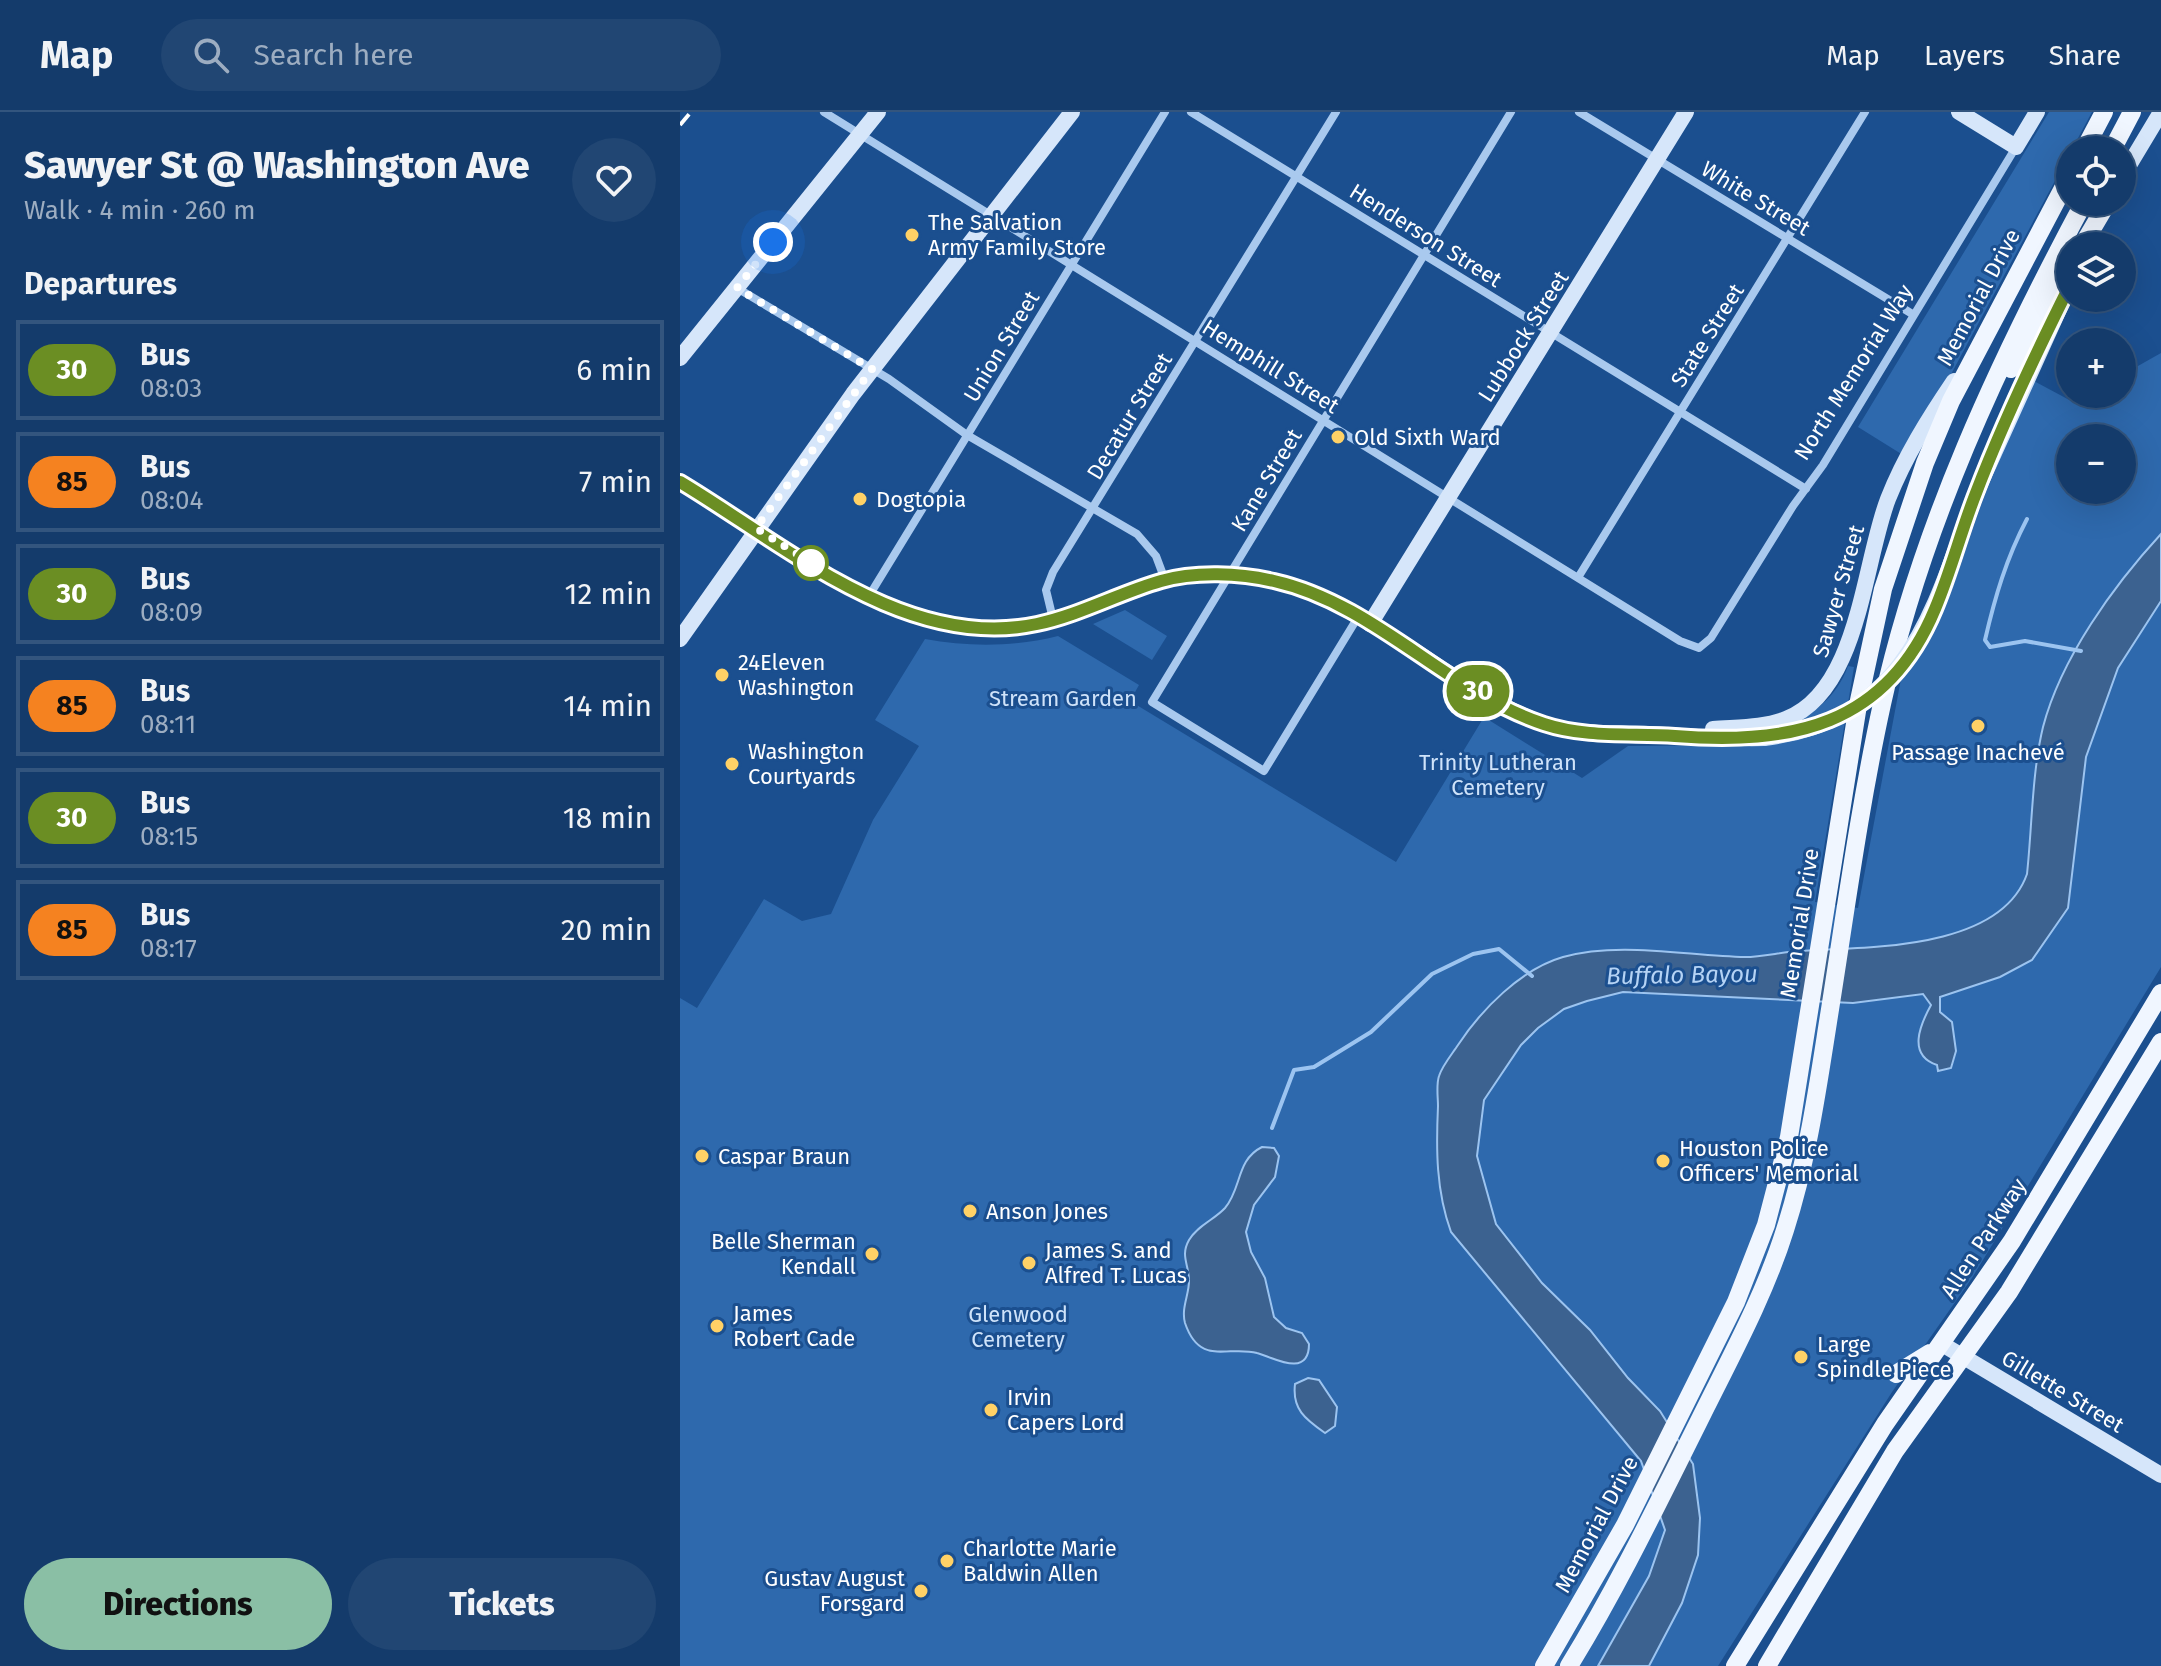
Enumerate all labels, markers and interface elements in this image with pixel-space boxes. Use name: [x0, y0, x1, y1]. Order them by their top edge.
search box: [161, 19, 721, 91]
text: Map: [40, 32, 113, 78]
icon: search: [189, 33, 233, 77]
text: Search here: [253, 37, 414, 73]
text: Map: [1826, 39, 1880, 72]
text: Layers: [1924, 39, 2005, 72]
text: Share: [2049, 39, 2121, 72]
map controls: [2056, 136, 2136, 504]
button: locate: [2056, 136, 2136, 216]
button: heart: [572, 138, 656, 222]
text: Sawyer St @ Washington Ave: [24, 142, 530, 188]
street label: White Street: [1696, 155, 1815, 242]
street label: Henderson Street: [1345, 178, 1507, 293]
text: Walk · 4 min · 260 m: [24, 195, 256, 226]
place label: The Salvation Army Family Store: [928, 209, 1106, 261]
your location: [753, 222, 793, 262]
street label: Memorial Drive: [1931, 224, 2026, 370]
marker: The Salvation Army Family Store: [903, 226, 921, 244]
button: layers: [2056, 232, 2136, 312]
text: Departures: [24, 266, 177, 302]
street label: Lubbock Street: [1472, 266, 1575, 407]
street label: State Street: [1665, 279, 1750, 392]
street label: North Memorial Way: [1788, 279, 1919, 465]
street label: Union Street: [958, 286, 1045, 407]
street label: Hemphill Street: [1197, 314, 1344, 419]
button: +: [2056, 328, 2136, 408]
text: Bus: [140, 337, 190, 373]
street label: Decatur Street: [1081, 348, 1178, 485]
text: 6 min: [576, 352, 652, 388]
text: 30: [57, 353, 87, 386]
text: 08:03: [140, 373, 202, 404]
street label: Kane Street: [1225, 424, 1308, 537]
place label: Old Sixth Ward: [1354, 424, 1501, 451]
button: −: [2056, 424, 2136, 504]
marker: Old Sixth Ward: [1329, 428, 1347, 446]
text: Bus: [140, 449, 190, 485]
text: 7 min: [579, 464, 652, 500]
text: 85: [56, 465, 88, 498]
text: 08:04: [140, 485, 203, 516]
place label: Dogtopia: [876, 486, 966, 513]
marker: Dogtopia: [851, 490, 869, 508]
street label: Sawyer Street: [1807, 522, 1870, 660]
unlabelled marker: [794, 546, 828, 580]
text: Bus: [140, 561, 190, 597]
text: 12 min: [564, 576, 652, 612]
text: 30: [57, 577, 87, 610]
text: 08:09: [140, 597, 203, 628]
place label: 24Eleven Washington: [738, 649, 854, 701]
line badge: 30: [1442, 665, 1514, 717]
marker: 24Eleven Washington: [713, 666, 731, 684]
text: Bus: [140, 673, 190, 709]
text: 30: [1463, 674, 1493, 707]
park label: Stream Garden: [989, 685, 1137, 712]
text: 14 min: [563, 688, 652, 724]
text: 85: [56, 689, 88, 722]
text: 08:11: [140, 709, 196, 740]
marker: Passage Inachevé: [1969, 717, 1987, 735]
place label: Washington Courtyards: [748, 738, 864, 790]
place label: Passage Inachevé: [1891, 739, 2065, 766]
park label: Trinity Lutheran Cemetery: [1419, 749, 1577, 801]
marker: Washington Courtyards: [723, 755, 741, 773]
text: Bus: [140, 785, 190, 821]
text: 18 min: [563, 800, 652, 836]
text: 30: [57, 801, 87, 834]
text: 08:15: [140, 821, 198, 852]
street label: Memorial Drive: [1774, 846, 1825, 1000]
text: Bus: [140, 897, 190, 933]
text: 20 min: [561, 912, 652, 948]
text: 85: [56, 913, 88, 946]
text: 08:17: [140, 933, 197, 964]
water label: Buffalo Bayou: [1606, 960, 1758, 990]
place label: Houston Police Officers' Memorial: [1679, 1135, 1859, 1187]
place label: Caspar Braun: [718, 1143, 850, 1170]
marker: Caspar Braun: [693, 1147, 711, 1165]
marker: Houston Police Officers' Memorial: [1654, 1152, 1672, 1170]
street label: Allen Parkway: [1935, 1173, 2032, 1303]
place label: Anson Jones: [986, 1198, 1108, 1225]
marker: Anson Jones: [961, 1202, 979, 1220]
place label: Belle Sherman Kendall: [711, 1228, 856, 1280]
place label: James S. and Alfred T. Lucas: [1045, 1237, 1187, 1289]
marker: Belle Sherman Kendall: [863, 1245, 881, 1263]
marker: James S. and Alfred T. Lucas: [1020, 1254, 1038, 1272]
place label: James Robert Cade: [733, 1300, 855, 1352]
park label: Glenwood Cemetery: [968, 1301, 1068, 1353]
marker: James Robert Cade: [708, 1317, 726, 1335]
place label: Large Spindle Piece: [1817, 1331, 1952, 1383]
street label: Gillette Street: [1997, 1344, 2129, 1439]
marker: Large Spindle Piece: [1792, 1348, 1810, 1366]
place label: Irvin Capers Lord: [1007, 1384, 1125, 1436]
marker: Irvin Capers Lord: [982, 1401, 1000, 1419]
street label: Memorial Drive: [1549, 1451, 1644, 1597]
place label: Charlotte Marie Baldwin Allen: [963, 1535, 1117, 1587]
marker: Charlotte Marie Baldwin Allen: [938, 1552, 956, 1570]
button: Directions: [24, 1558, 332, 1650]
button: Tickets: [348, 1558, 656, 1650]
place label: Gustav August Forsgard: [764, 1565, 905, 1617]
marker: Gustav August Forsgard: [912, 1582, 930, 1600]

